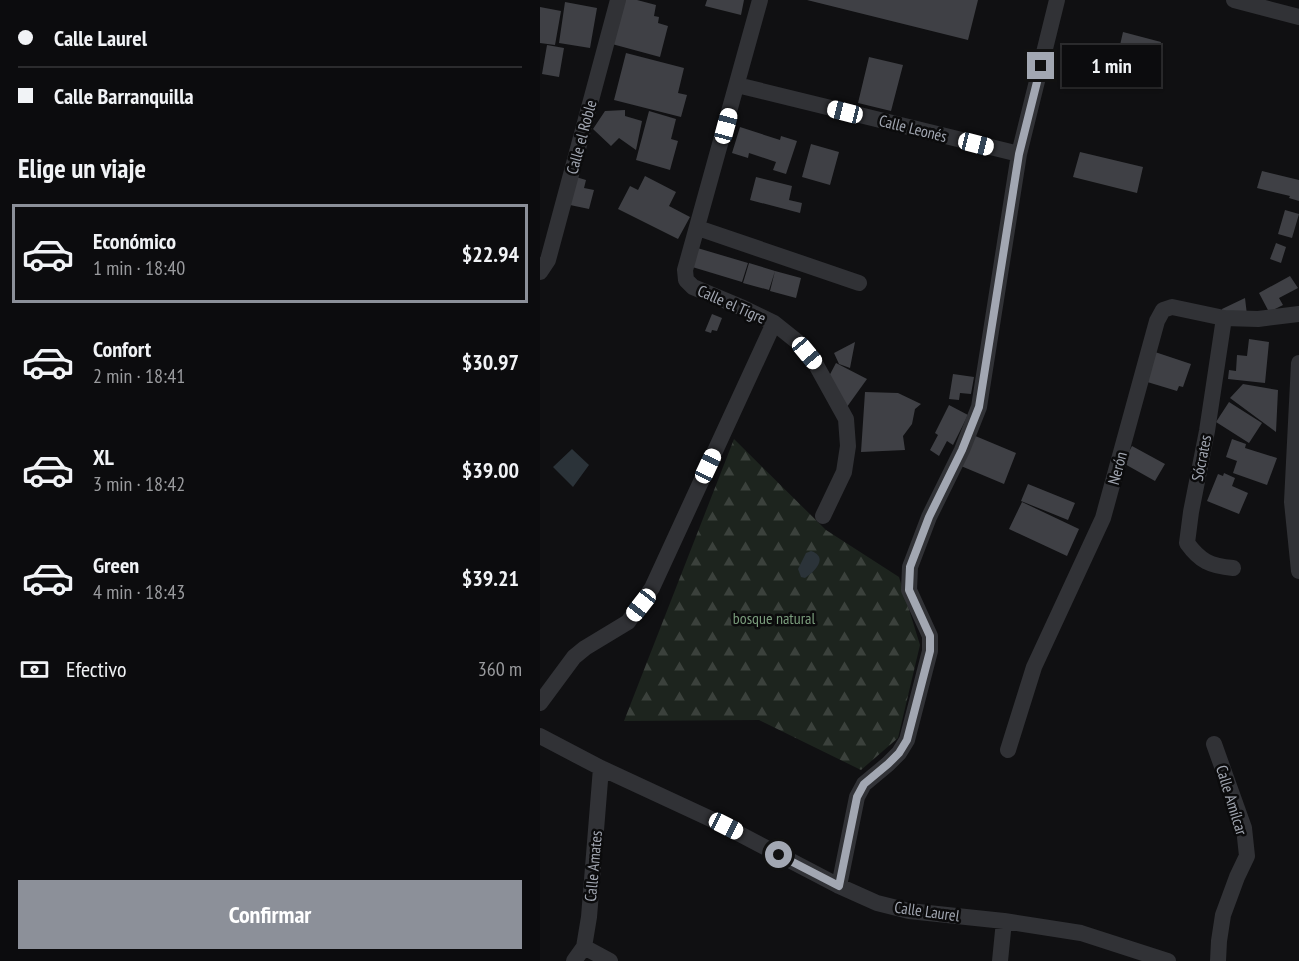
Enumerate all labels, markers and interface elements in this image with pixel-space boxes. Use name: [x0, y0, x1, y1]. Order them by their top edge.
text: Calle Laurel: [54, 24, 147, 52]
callout: 1 min: [1062, 45, 1161, 87]
route end: [1027, 52, 1054, 79]
text: 1 min: [1091, 53, 1132, 79]
text: Calle Barranquilla: [54, 82, 194, 110]
street label: Calle el Roble: [562, 98, 600, 176]
car: [825, 99, 865, 125]
car: [713, 106, 739, 146]
street label: Calle Leonés: [877, 110, 949, 146]
car: [956, 131, 996, 157]
text: Elige un viaje: [18, 151, 146, 185]
icon: car: [21, 227, 75, 281]
text: Económico: [93, 227, 176, 255]
text: $22.94: [462, 240, 519, 268]
text: 1 min · 18:40: [93, 255, 185, 281]
street label: Calle el Tigre: [695, 280, 769, 328]
car: [789, 333, 825, 373]
icon: car: [21, 335, 75, 389]
text: Confort: [93, 335, 151, 363]
text: $30.97: [462, 348, 519, 376]
text: 2 min · 18:41: [93, 363, 185, 389]
street label: Sócrates: [1187, 433, 1215, 483]
icon: car: [21, 443, 75, 497]
text: XL: [93, 443, 114, 471]
car: [692, 446, 724, 486]
street label: Nerón: [1103, 449, 1131, 487]
text: $39.00: [462, 456, 519, 484]
text: 3 min · 18:42: [93, 471, 185, 497]
icon: car: [21, 551, 75, 605]
text: Green: [93, 551, 139, 579]
text: $39.21: [462, 564, 519, 592]
text: 4 min · 18:43: [93, 579, 185, 605]
car: [623, 585, 659, 625]
park label: bosque natural: [733, 608, 815, 628]
icon: cash: [18, 653, 51, 686]
text: Efectivo: [66, 655, 127, 683]
text: 360 m: [478, 656, 522, 682]
street label: Calle Amílcar: [1212, 763, 1252, 838]
car: [706, 810, 746, 842]
street label: Calle Amates: [580, 830, 606, 902]
route start: [765, 841, 792, 868]
button: Confirmar: [18, 880, 522, 949]
street label: Calle Laurel: [893, 897, 961, 925]

